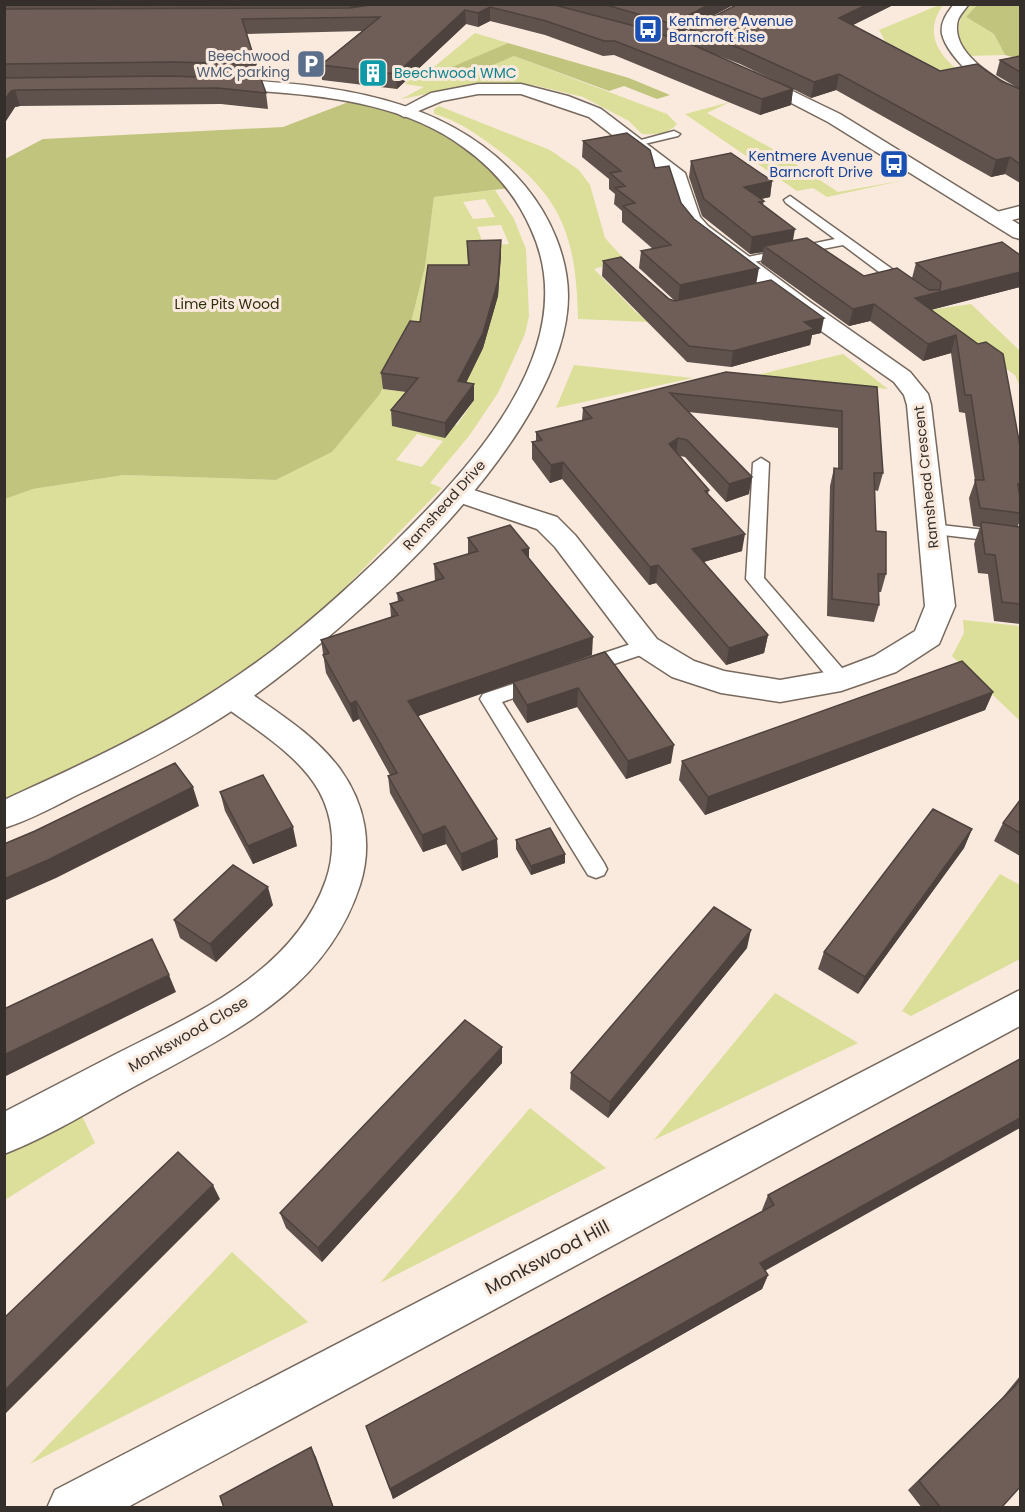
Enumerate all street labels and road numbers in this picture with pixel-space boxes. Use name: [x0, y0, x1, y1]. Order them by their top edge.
street label: Ramshead Crescent: [909, 405, 943, 549]
street label: Ramshead Drive: [398, 455, 490, 554]
street label: Monkswood Close: [124, 991, 252, 1077]
street label: Monkswood Hill: [480, 1214, 614, 1300]

